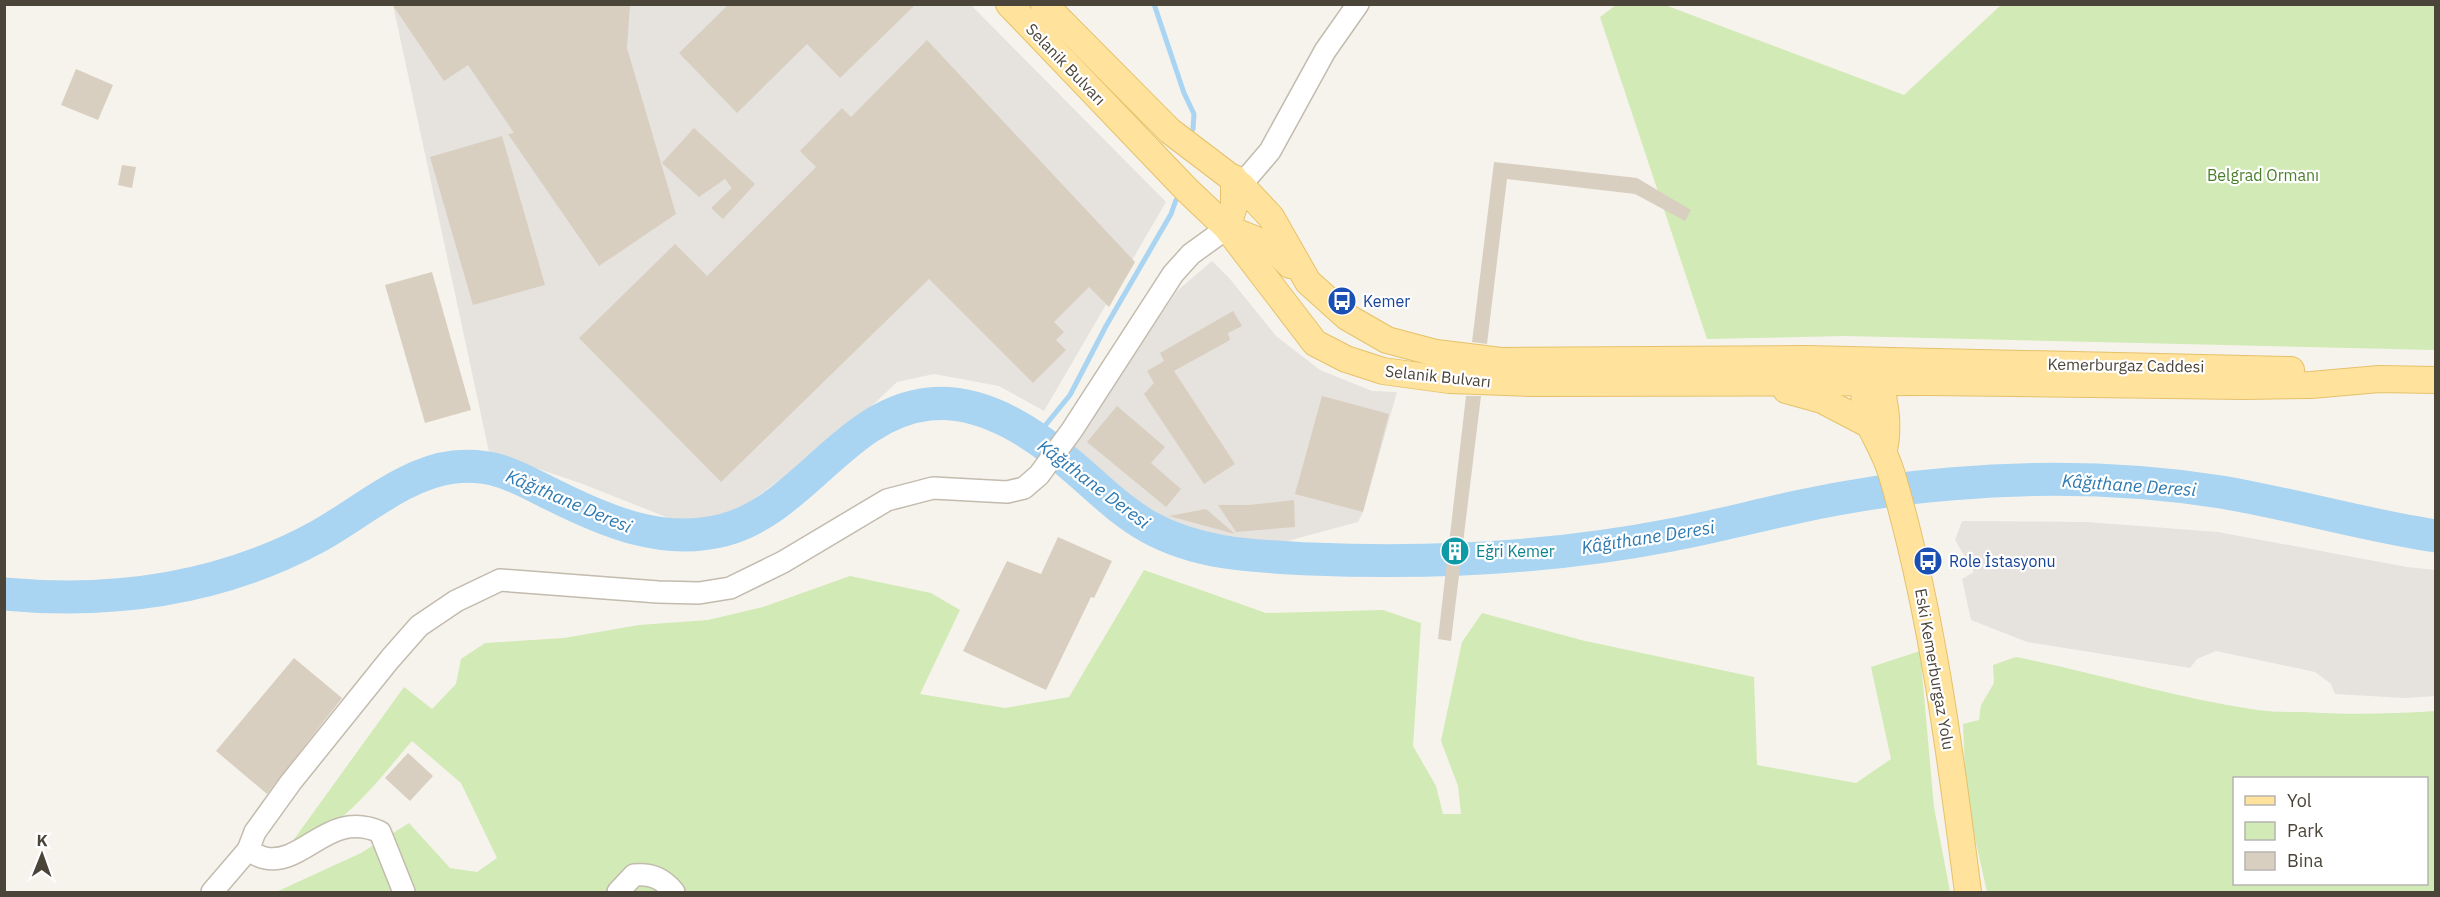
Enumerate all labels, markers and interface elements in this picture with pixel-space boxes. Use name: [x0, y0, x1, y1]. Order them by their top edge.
street label: Selanik Bulvarı: [1022, 19, 1110, 109]
park label: Belgrad Ormanı: [2207, 165, 2319, 185]
bus stop icon: Kemer: [1326, 285, 1358, 317]
place label: Kemer: [1363, 291, 1410, 311]
street label: Kemerburgaz Caddesi: [2047, 354, 2205, 376]
street label: Selanik Bulvarı: [1384, 361, 1492, 391]
water label: Kâğıthane Deresi: [1033, 434, 1155, 534]
water label: Kâğıthane Deresi: [503, 464, 636, 538]
water label: Kâğıthane Deresi: [2061, 469, 2197, 501]
water label: Kâğıthane Deresi: [1580, 515, 1717, 559]
building icon: Eğri Kemer: [1439, 535, 1471, 567]
place label: Eğri Kemer: [1476, 541, 1555, 561]
bus stop icon: Role İstasyonu: [1912, 545, 1944, 577]
place label: Role İstasyonu: [1949, 551, 2056, 571]
street label: Eski Kemerburgaz Yolu: [1911, 587, 1959, 751]
legend: [2233, 777, 2428, 885]
text: Yol: [2287, 789, 2312, 812]
text: Park: [2287, 819, 2324, 842]
north arrow: [12, 825, 72, 885]
text: K: [37, 830, 48, 850]
text: Bina: [2287, 849, 2323, 872]

